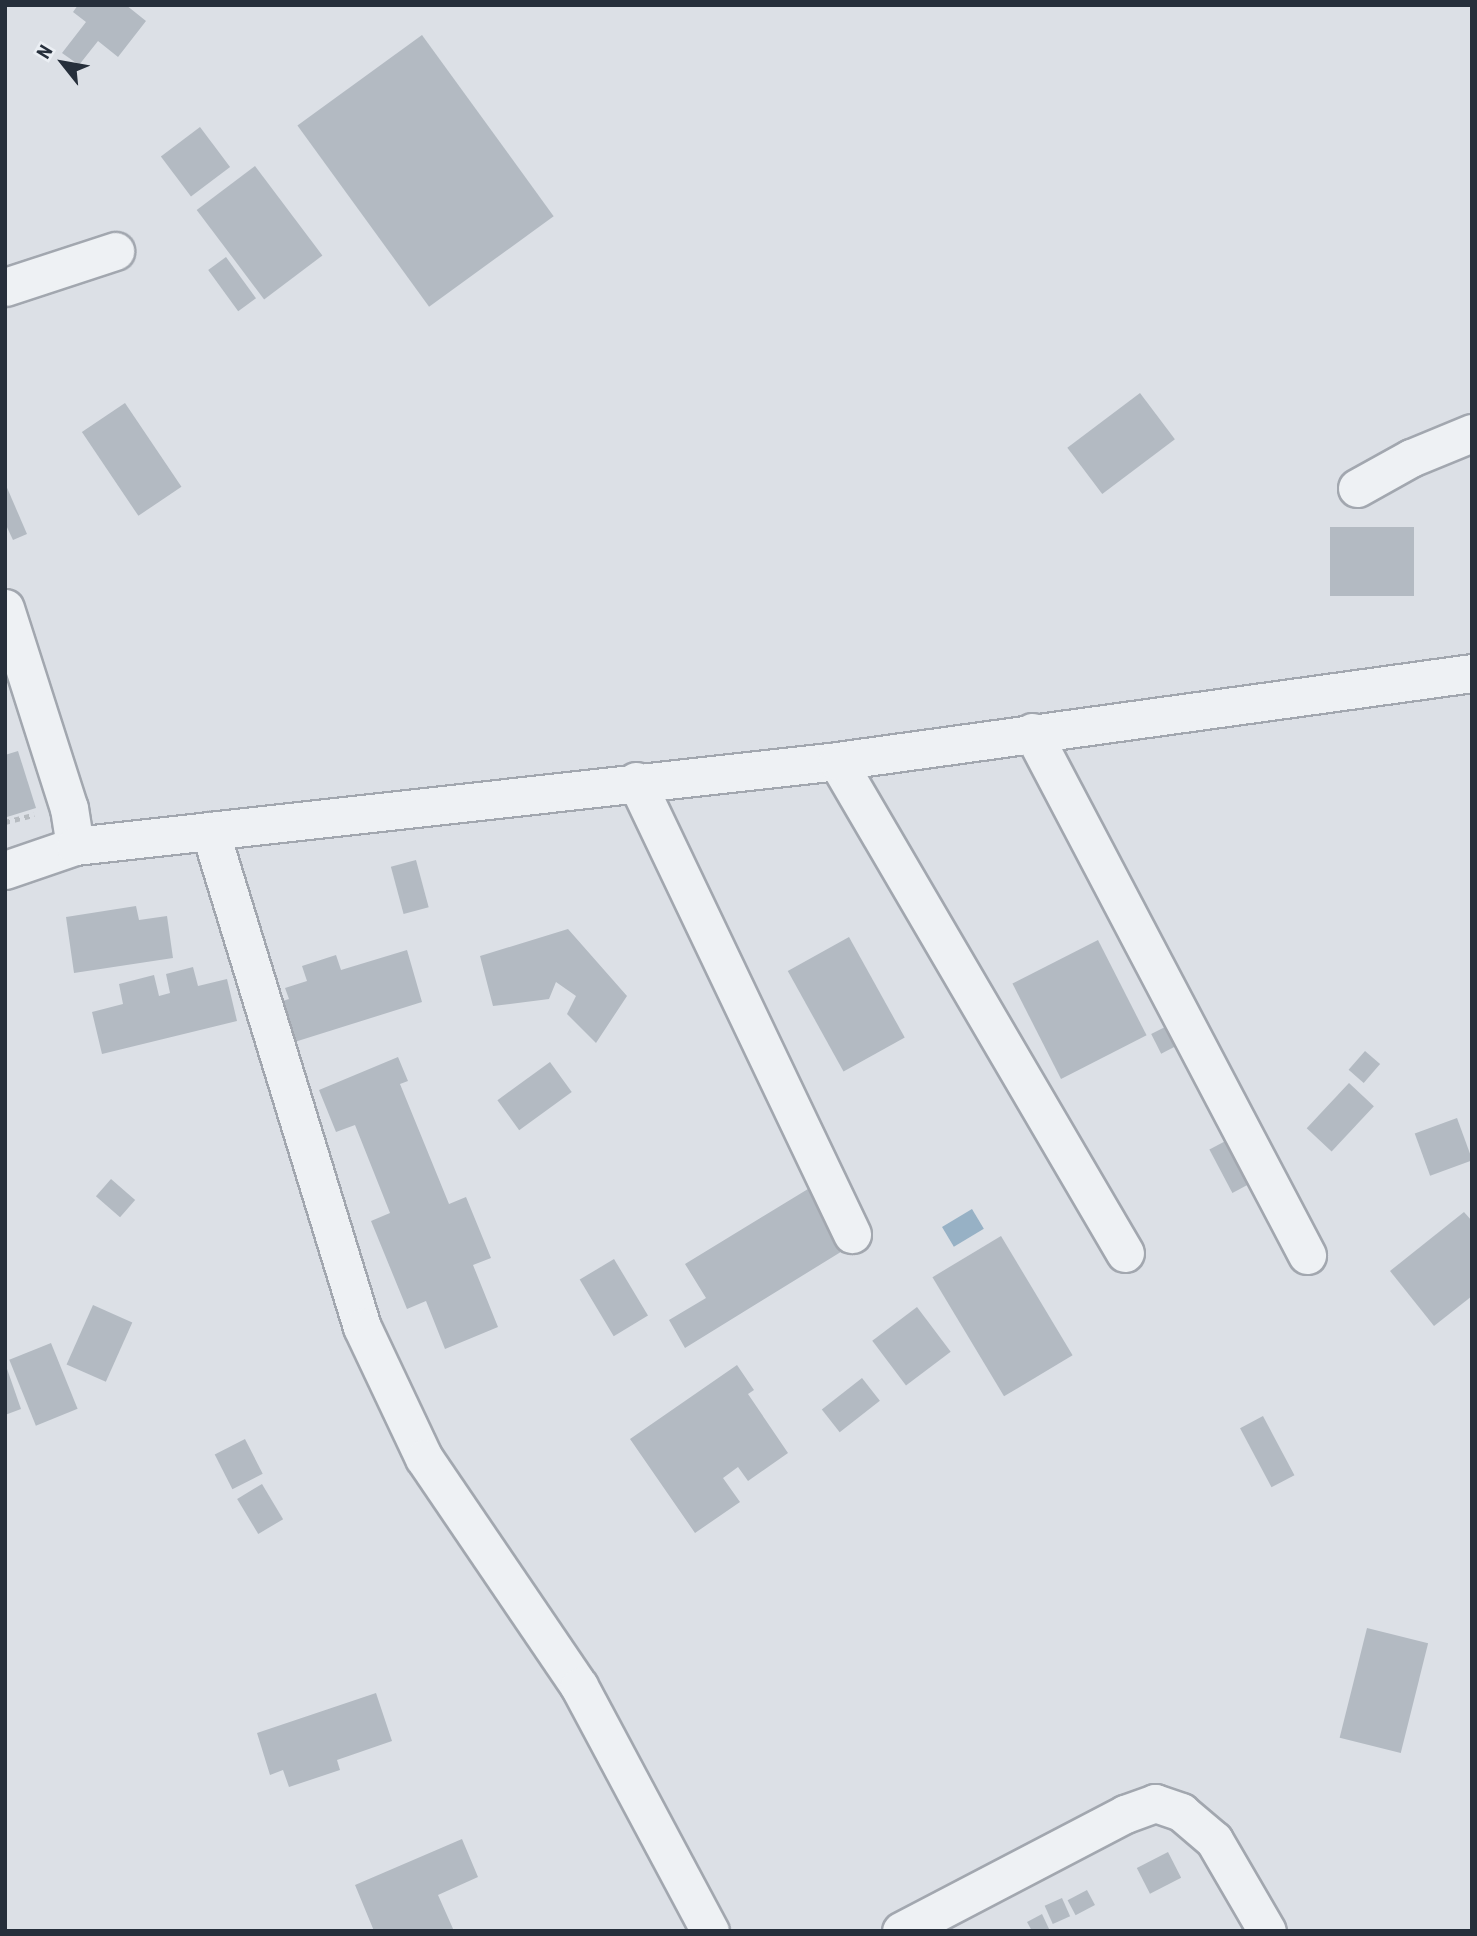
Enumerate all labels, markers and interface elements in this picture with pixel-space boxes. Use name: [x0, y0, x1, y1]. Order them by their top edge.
north arrow: [28, 28, 98, 98]
text: N: [32, 41, 57, 63]

